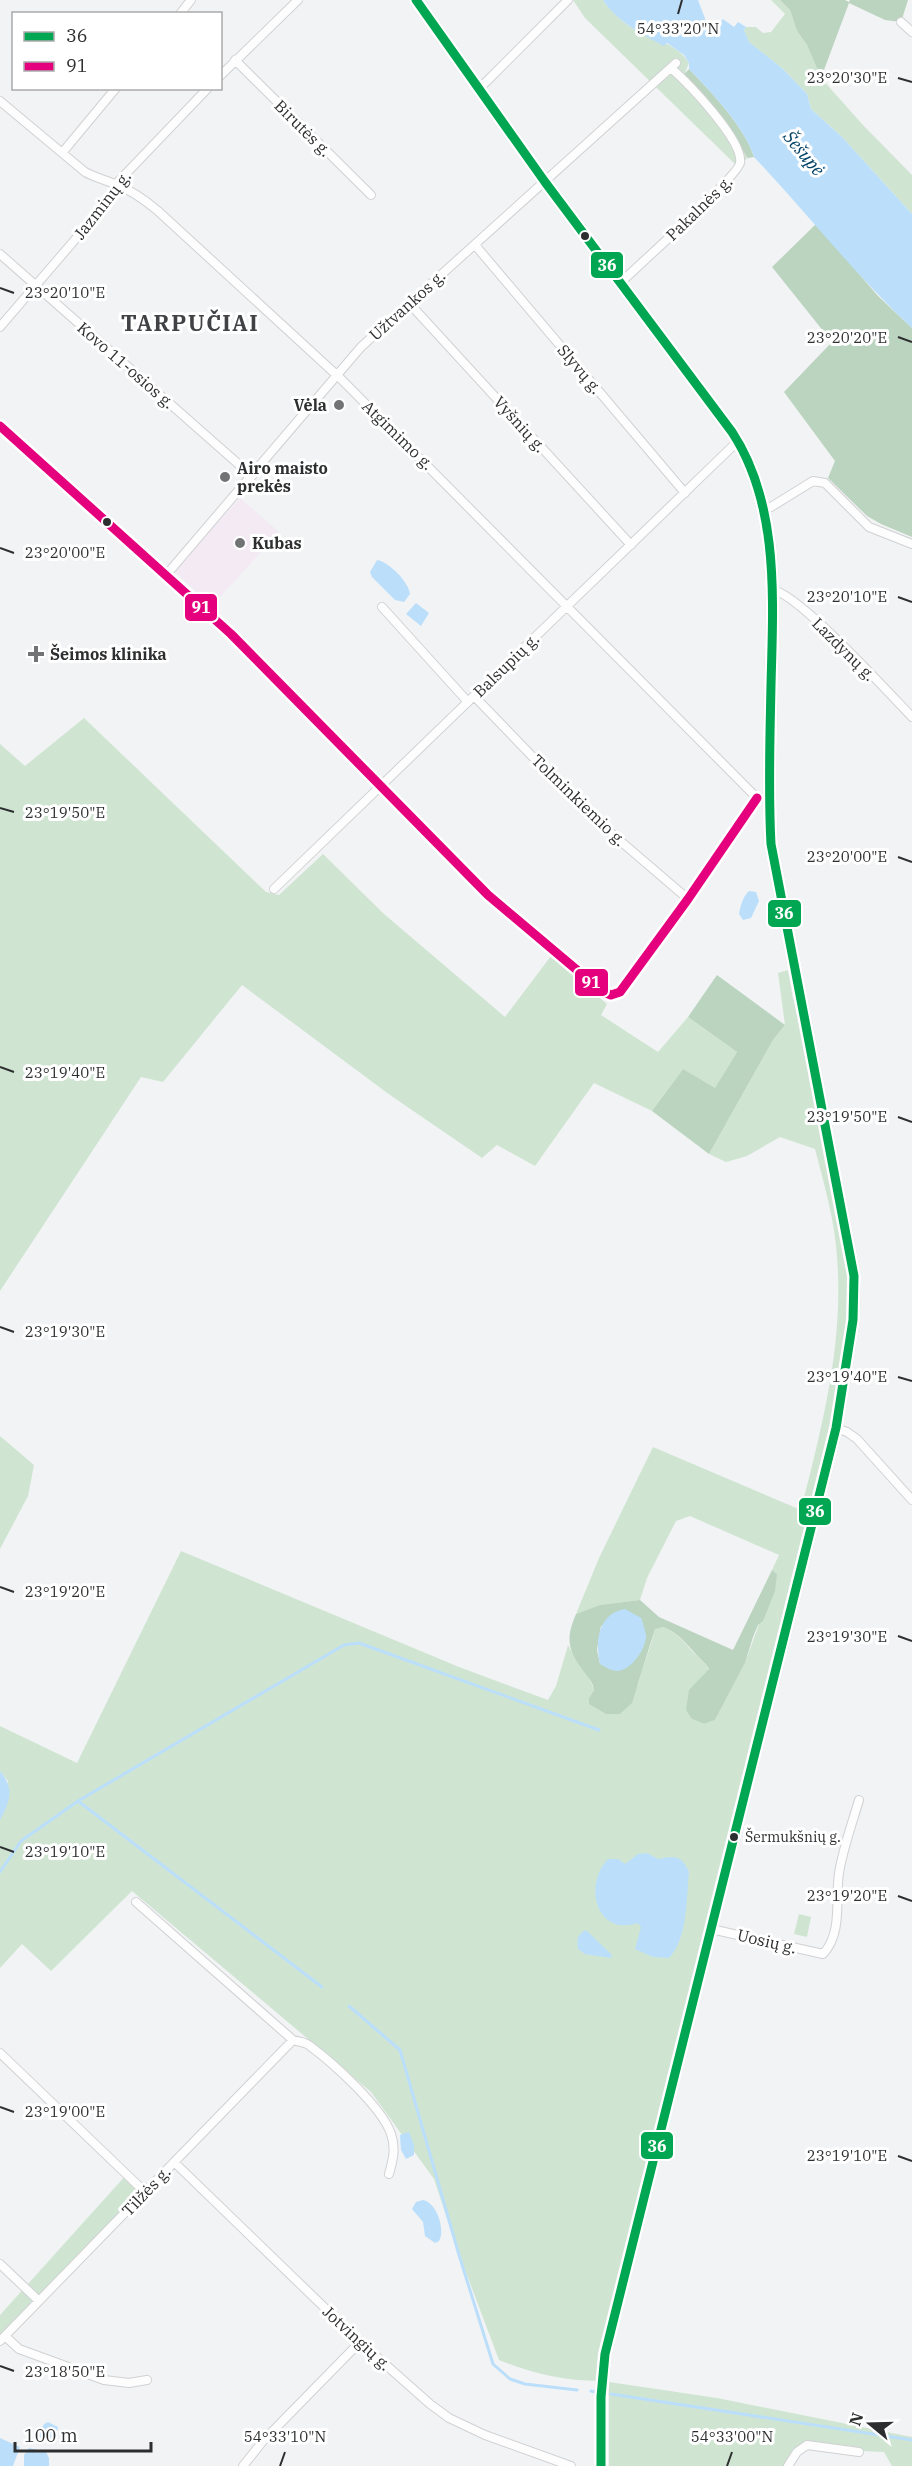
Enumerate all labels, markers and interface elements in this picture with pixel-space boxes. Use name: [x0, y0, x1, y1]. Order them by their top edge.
legend: [12, 12, 222, 90]
text: 54°33'20"N: [637, 19, 719, 38]
text: 36: [66, 24, 88, 47]
text: 91: [66, 54, 88, 77]
text: 23°20'30"E: [807, 68, 887, 87]
street label: Birutės g.: [270, 95, 336, 161]
water label: Šešupė: [778, 124, 830, 180]
street label: Jazminų g.: [69, 167, 135, 243]
street label: Pakalnės g.: [662, 171, 736, 245]
unlabelled marker: [579, 230, 591, 242]
line badge: 36: [590, 251, 624, 279]
text: 36: [597, 255, 617, 275]
street label: Užtvankos g.: [365, 266, 449, 344]
text: 23°20'10"E: [25, 283, 105, 302]
district label: TARPUČIAI: [121, 308, 259, 337]
street label: Kovo 11-osios g.: [73, 317, 179, 413]
text: 23°20'20"E: [807, 328, 887, 347]
street label: Slyvų g.: [554, 340, 606, 398]
street label: Vyšnių g.: [490, 392, 550, 456]
place label: Vėla: [294, 395, 327, 415]
street label: Atgimimo g.: [358, 396, 438, 474]
marker: Vėla: [332, 398, 346, 412]
place label: Airo maisto prekės: [237, 458, 328, 496]
marker: Airo maisto prekės: [218, 470, 232, 484]
unlabelled marker: [101, 516, 113, 528]
place label: Kubas: [252, 533, 302, 553]
marker: Kubas: [233, 536, 247, 550]
text: 23°20'00"E: [25, 543, 105, 562]
text: 23°20'10"E: [807, 587, 887, 606]
line badge: 91: [184, 593, 218, 622]
text: 91: [191, 597, 211, 617]
street label: Lazdynų g.: [808, 613, 880, 685]
street label: Balsupių g.: [469, 629, 543, 701]
place label: Šeimos klinika: [50, 643, 167, 664]
marker: Šeimos klinika: [27, 645, 45, 663]
street label: Tolminkiemio g.: [528, 750, 630, 850]
text: 23°19'50"E: [25, 803, 105, 822]
text: 23°20'00"E: [807, 847, 887, 866]
line badge: 36: [767, 899, 802, 928]
text: 36: [774, 903, 794, 923]
line badge: 91: [574, 968, 609, 997]
text: 91: [581, 972, 601, 992]
text: 23°19'40"E: [25, 1063, 105, 1082]
text: 23°19'50"E: [807, 1107, 887, 1126]
text: 23°19'30"E: [25, 1322, 105, 1341]
text: 23°19'40"E: [807, 1367, 887, 1386]
line badge: 36: [798, 1497, 832, 1526]
text: 36: [805, 1501, 825, 1521]
text: 23°19'20"E: [25, 1582, 105, 1601]
text: 23°19'30"E: [807, 1627, 887, 1646]
place label: Šermukšnių g.: [745, 1827, 841, 1846]
marker: Šermukšnių g.: [728, 1831, 740, 1843]
text: 23°19'10"E: [25, 1842, 105, 1861]
text: 23°19'20"E: [807, 1886, 887, 1905]
street label: Uosių g.: [735, 1924, 799, 1958]
text: 23°19'00"E: [25, 2102, 105, 2121]
line badge: 36: [640, 2131, 674, 2160]
text: 36: [647, 2136, 667, 2156]
text: 23°19'10"E: [807, 2146, 887, 2165]
street label: Tilžės g.: [117, 2162, 175, 2220]
street label: Jotvingių g.: [319, 2301, 395, 2375]
text: 23°18'50"E: [25, 2362, 105, 2381]
north arrow: [840, 2394, 900, 2454]
text: N: [844, 2410, 867, 2428]
scale bar: [15, 2415, 152, 2453]
text: 100 m: [24, 2424, 78, 2447]
text: 54°33'10"N: [244, 2427, 326, 2446]
text: 54°33'00"N: [691, 2427, 773, 2446]

